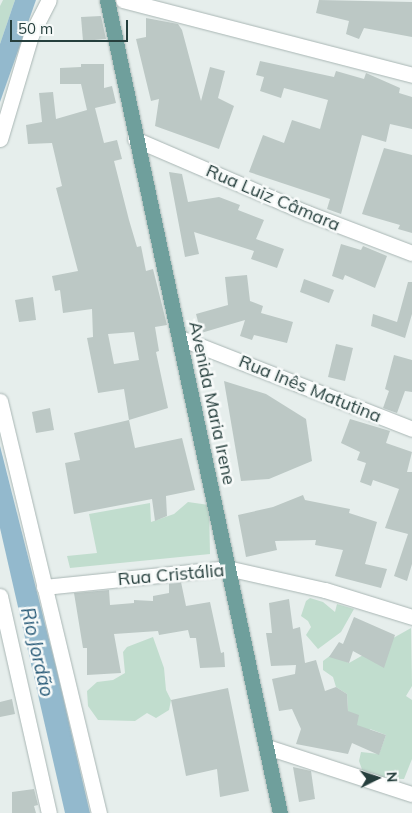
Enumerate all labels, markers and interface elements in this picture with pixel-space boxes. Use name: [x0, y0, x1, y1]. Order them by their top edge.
scale bar: [12, 10, 130, 42]
text: 50 m: [18, 19, 53, 38]
street label: Rua Luiz Câmara: [203, 160, 343, 236]
street label: Avenida Maria Irene: [184, 319, 240, 487]
street label: Rua Inês Matutina: [236, 351, 384, 427]
street label: Rua Cristália: [117, 560, 225, 590]
water label: Rio Jordão: [16, 605, 58, 699]
north arrow: [352, 753, 402, 803]
text: N: [383, 771, 401, 783]

